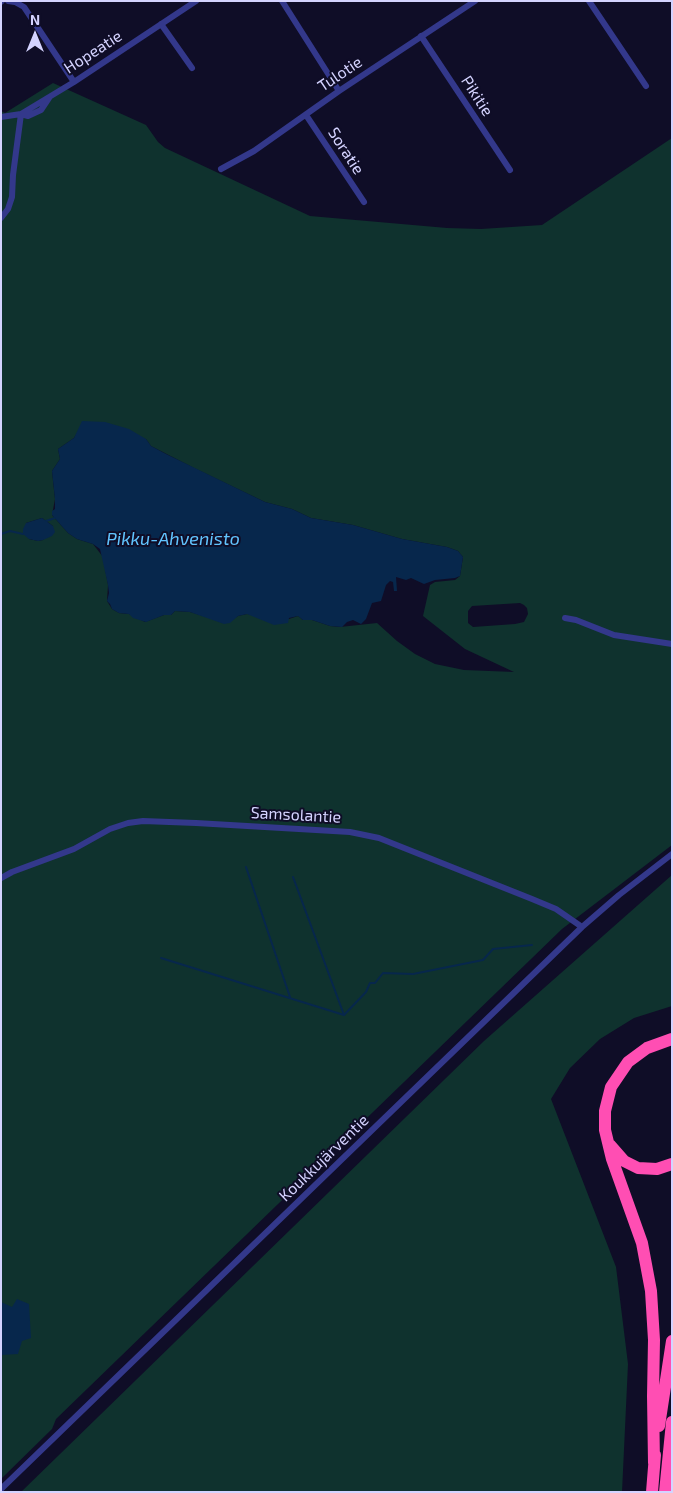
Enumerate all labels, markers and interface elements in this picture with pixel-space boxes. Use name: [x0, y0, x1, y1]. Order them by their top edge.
north arrow: [10, 10, 60, 60]
text: N: [30, 11, 40, 28]
street label: Hopeatie: [60, 26, 126, 78]
street label: Tulotie: [314, 52, 366, 96]
street label: Pikitie: [457, 72, 497, 120]
street label: Soratie: [324, 124, 368, 178]
water label: Pikku-Ahvenisto: [106, 528, 240, 550]
street label: Samsolantie: [250, 803, 342, 827]
street label: Koukkujärventie: [275, 1110, 373, 1206]

